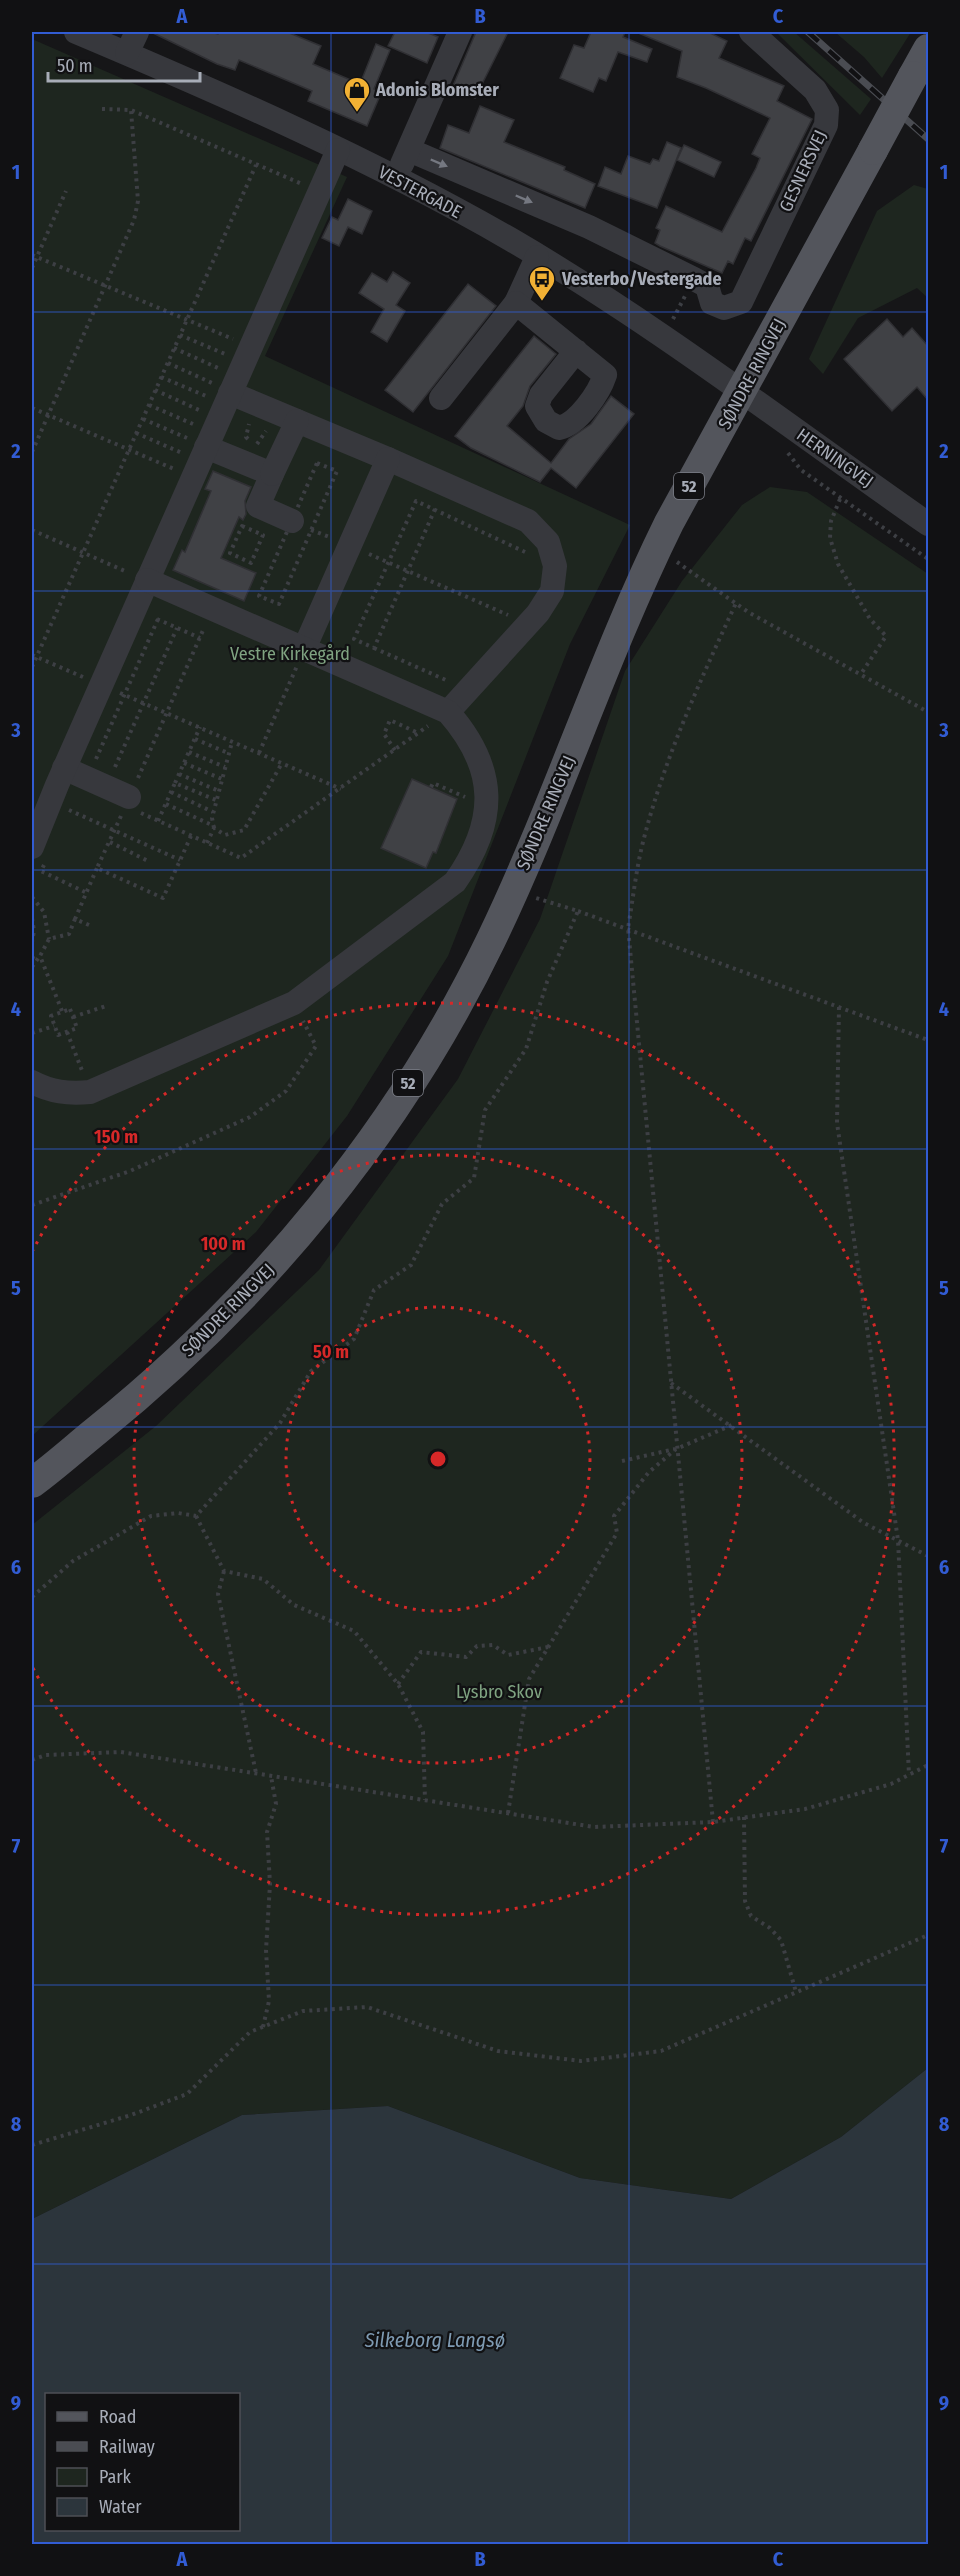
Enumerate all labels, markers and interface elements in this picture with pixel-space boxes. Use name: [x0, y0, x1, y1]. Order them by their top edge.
text: A: [176, 4, 189, 28]
text: B: [474, 4, 486, 28]
text: C: [773, 4, 784, 28]
scale bar: [48, 45, 200, 83]
text: 50 m: [57, 55, 93, 77]
shop icon: Adonis Blomster: [342, 75, 372, 113]
place label: Adonis Blomster: [375, 79, 499, 101]
street label: GESNERSVEJ: [775, 127, 831, 215]
one-way arrow: [431, 158, 449, 168]
text: 1: [12, 160, 20, 184]
text: 1: [940, 160, 948, 184]
street label: VESTERGADE: [375, 161, 465, 223]
one-way arrow: [516, 195, 533, 204]
bus stop icon: Vesterbo/Vestergade: [527, 264, 557, 302]
place label: Vesterbo/Vestergade: [561, 268, 722, 290]
street label: SØNDRE RINGVEJ: [714, 315, 790, 433]
street label: HERNINGVEJ: [792, 424, 878, 492]
text: 2: [10, 439, 21, 463]
text: 2: [938, 439, 949, 463]
road number: 52: [674, 473, 704, 499]
park label: Vestre Kirkegård: [230, 643, 350, 665]
text: 3: [10, 718, 21, 742]
text: 3: [938, 718, 949, 742]
street label: SØNDRE RINGVEJ: [512, 752, 580, 874]
text: 4: [11, 997, 21, 1021]
text: 4: [939, 997, 949, 1021]
road number: 52: [393, 1070, 423, 1096]
text: 150 m: [94, 1126, 138, 1148]
text: 100 m: [201, 1233, 245, 1255]
street label: SØNDRE RINGVEJ: [177, 1259, 279, 1361]
text: 5: [11, 1276, 21, 1300]
text: 5: [939, 1276, 949, 1300]
text: 50 m: [313, 1341, 349, 1363]
centre of rings: [428, 1449, 448, 1469]
text: 6: [11, 1555, 21, 1579]
text: 6: [939, 1555, 949, 1579]
park label: Lysbro Skov: [456, 1681, 542, 1703]
text: 7: [12, 1834, 21, 1858]
text: 7: [940, 1834, 949, 1858]
text: 8: [11, 2112, 22, 2136]
text: 8: [939, 2112, 950, 2136]
water label: Silkeborg Langsø: [364, 2328, 505, 2352]
text: 9: [11, 2391, 21, 2415]
text: 9: [939, 2391, 949, 2415]
legend: [45, 2393, 240, 2531]
text: Road: [99, 2406, 136, 2428]
text: Railway: [99, 2436, 155, 2458]
text: Park: [99, 2466, 132, 2488]
text: Water: [99, 2496, 142, 2518]
text: A: [176, 2547, 189, 2571]
text: B: [474, 2547, 486, 2571]
text: C: [773, 2547, 784, 2571]

